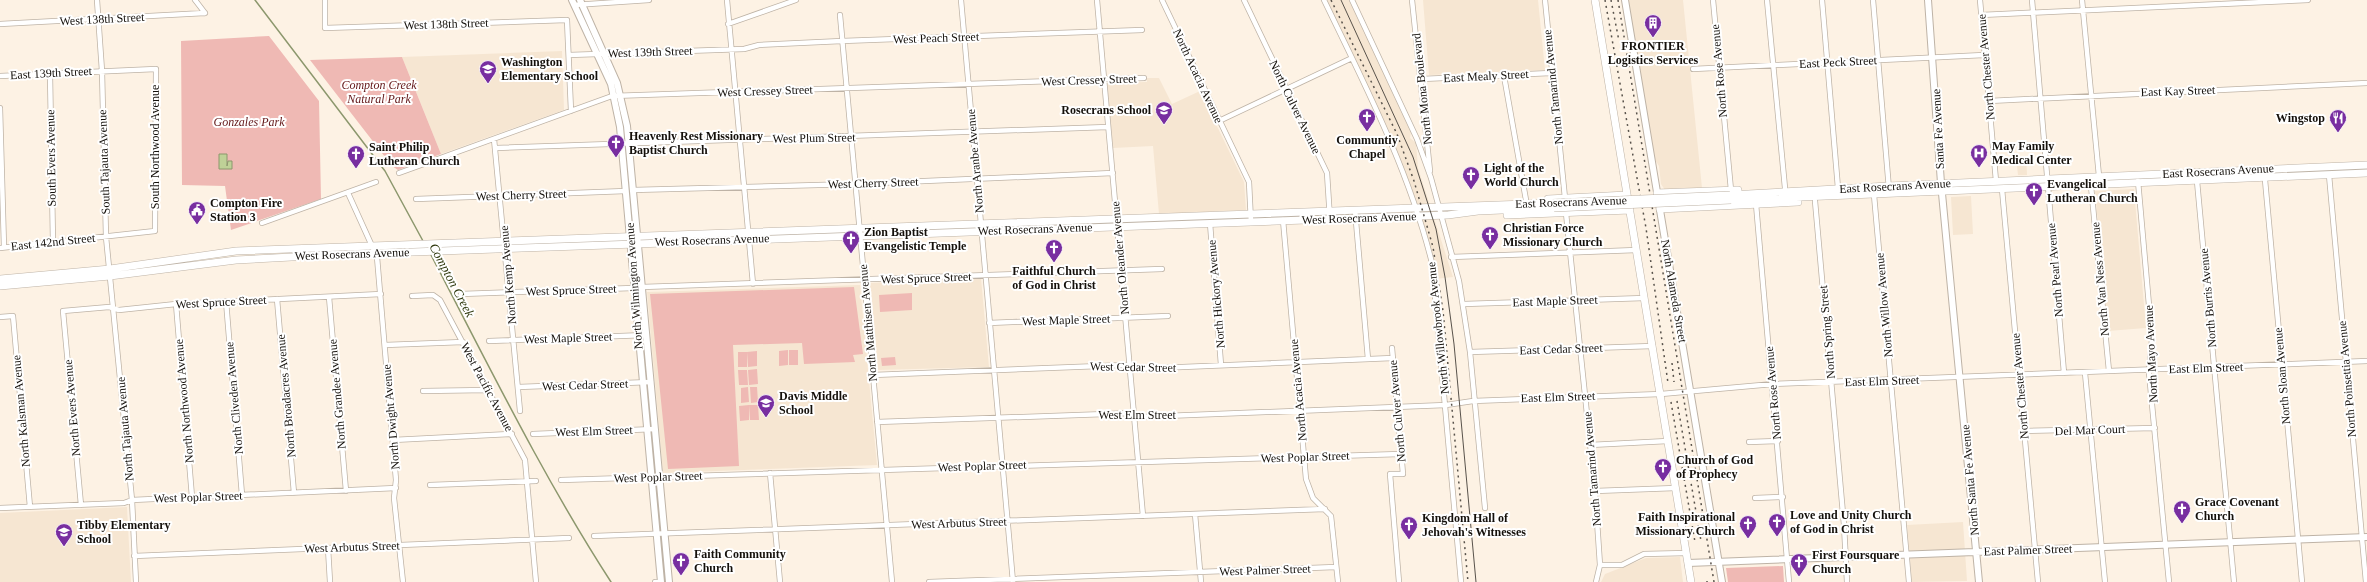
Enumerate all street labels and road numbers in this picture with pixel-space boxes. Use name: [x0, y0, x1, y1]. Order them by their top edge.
street label: West 138th Street: [59, 10, 145, 28]
street label: North Chester Avenue: [1974, 13, 1998, 121]
street label: West 138th Street: [403, 15, 489, 32]
street label: North Rose Avenue: [1708, 24, 1730, 118]
street label: North Acacia Avenue: [1170, 27, 1226, 125]
street label: West Peach Street: [893, 29, 980, 47]
street label: North Tamarind Avenue: [1540, 29, 1566, 145]
street label: North Mona Boulevard: [1409, 33, 1435, 145]
street label: West 139th Street: [607, 43, 693, 60]
street label: East Peck Street: [1799, 53, 1878, 71]
street label: North Culver Avenue: [1266, 58, 1324, 156]
street label: East 139th Street: [10, 64, 93, 82]
street label: East Mealy Street: [1443, 67, 1530, 85]
street label: West Cressey Street: [1041, 71, 1138, 89]
street label: West Cressey Street: [717, 82, 814, 100]
street label: East Kay Street: [2140, 83, 2216, 99]
street label: South Northwood Avenue: [148, 85, 162, 209]
street label: Santa Fe Avenue: [1929, 88, 1947, 170]
street label: North Aranbe Avenue: [963, 108, 987, 214]
street label: South Evers Avenue: [43, 109, 59, 207]
street label: South Tajauta Avenue: [95, 109, 113, 215]
street label: West Plum Street: [772, 130, 856, 146]
street label: East Rosecrans Avenue: [2162, 161, 2274, 181]
street label: West Cherry Street: [827, 174, 919, 192]
street label: East Rosecrans Avenue: [1839, 176, 1951, 196]
street label: West Cherry Street: [475, 186, 567, 204]
street label: East Rosecrans Avenue: [1515, 193, 1627, 211]
street label: North Oleander Avenue: [1108, 201, 1132, 315]
street label: West Rosecrans Avenue: [1301, 209, 1417, 227]
street label: West Rosecrans Avenue: [977, 220, 1093, 238]
street label: North Van Ness Avenue: [2088, 221, 2112, 337]
street label: North Wilmington Avenue: [623, 222, 645, 350]
street label: North Pearl Avenue: [2044, 222, 2066, 318]
street label: North Kemp Avenue: [497, 225, 519, 325]
street label: East 142nd Street: [10, 231, 96, 253]
street label: West Rosecrans Avenue: [654, 231, 770, 249]
street label: North Alameda Street: [1658, 238, 1690, 344]
street label: North Hickory Avenue: [1204, 239, 1228, 349]
street label: West Rosecrans Avenue: [294, 245, 410, 263]
street label: North Burris Avenue: [2197, 248, 2219, 348]
street label: North Willow Avenue: [1872, 252, 1896, 358]
street label: North Willowbrook Avenue: [1424, 261, 1452, 395]
street label: North Matthisen Avenue: [856, 264, 880, 382]
street label: West Spruce Street: [880, 269, 972, 287]
street label: West Spruce Street: [525, 281, 617, 299]
street label: North Spring Street: [1816, 284, 1838, 379]
street label: East Maple Street: [1512, 292, 1599, 309]
street label: West Spruce Street: [175, 293, 267, 311]
street label: North Mayo Avenue: [2141, 305, 2161, 403]
street label: West Maple Street: [1022, 311, 1111, 329]
street label: North Poinsettia Avenue: [2335, 320, 2359, 438]
street label: North Sloan Avenue: [2271, 327, 2293, 425]
street label: West Maple Street: [524, 329, 613, 347]
street label: North Chester Avenue: [2008, 332, 2032, 440]
street label: North Broadacres Avenue: [274, 334, 298, 458]
street label: North Northwood Avenue: [172, 338, 196, 464]
street label: North Grandee Avenue: [325, 338, 349, 450]
street label: North Acacia Avenue: [1287, 338, 1309, 442]
street label: West Pacific Avenue: [458, 340, 516, 434]
street label: North Cliveden Avenue: [222, 341, 246, 455]
street label: East Cedar Street: [1519, 341, 1604, 357]
street label: North Rose Avenue: [1762, 346, 1784, 440]
street label: North Kalsman Avenue: [9, 354, 33, 468]
street label: North Evers Avenue: [61, 359, 83, 457]
street label: West Cedar Street: [1090, 359, 1177, 375]
street label: North Culver Avenue: [1386, 359, 1408, 463]
street label: East Elm Street: [2168, 360, 2244, 376]
street label: North Dwight Avenue: [379, 364, 403, 470]
street label: East Elm Street: [1844, 373, 1920, 389]
street label: North Tajauta Avenue: [113, 376, 137, 482]
street label: West Cedar Street: [542, 376, 629, 394]
street label: East Elm Street: [1520, 389, 1596, 405]
street label: West Elm Street: [1098, 408, 1177, 422]
street label: North Tamarind Avenue: [1580, 411, 1604, 527]
street label: Del Mar Court: [2054, 422, 2126, 438]
street label: West Elm Street: [555, 423, 634, 439]
street label: North Santa Fe Avenue: [1958, 424, 1982, 536]
street label: West Poplar Street: [1260, 448, 1350, 466]
street label: West Poplar Street: [937, 457, 1027, 475]
street label: West Poplar Street: [613, 468, 703, 486]
street label: West Poplar Street: [153, 488, 243, 506]
street label: West Arbutus Street: [911, 514, 1008, 532]
street label: West Arbutus Street: [304, 538, 401, 556]
street label: East Palmer Street: [1983, 541, 2073, 559]
street label: West Palmer Street: [1219, 561, 1312, 579]

